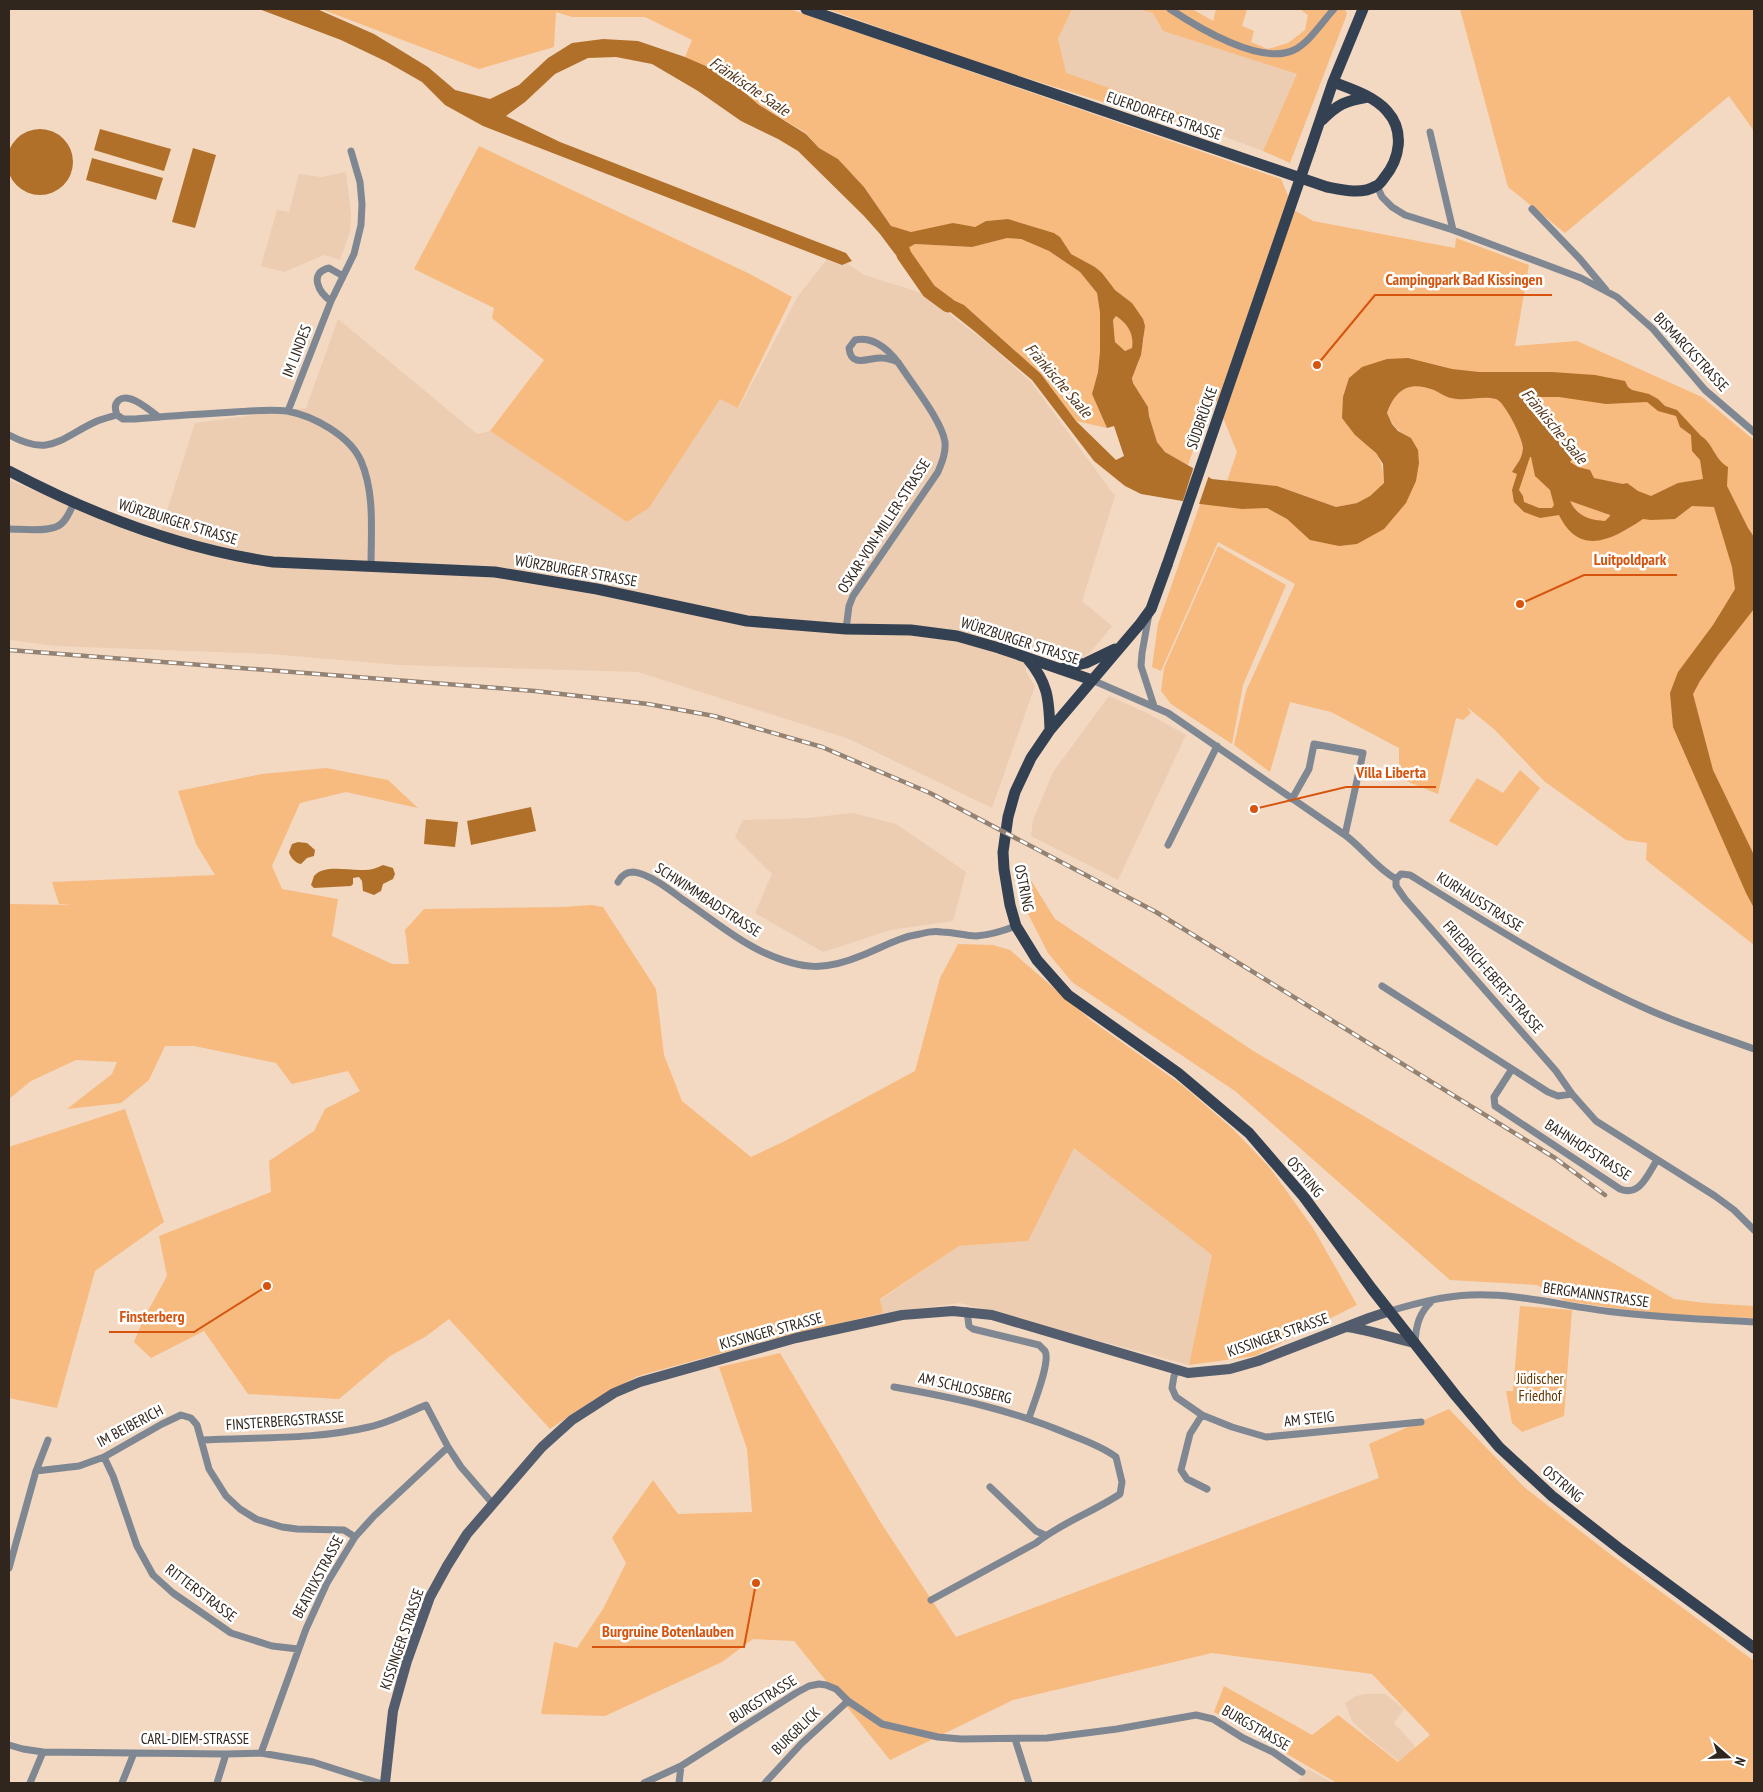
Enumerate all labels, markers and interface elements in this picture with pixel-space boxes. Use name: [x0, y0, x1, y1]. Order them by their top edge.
water label: Fränkische Saale: [706, 52, 795, 121]
street label: EUERDORFER STRASSE: [1104, 87, 1224, 144]
callout: Campingpark Bad Kissingen: [1375, 264, 1552, 295]
text: Campingpark Bad Kissingen: [1385, 269, 1543, 289]
street label: BISMARCKSTRASSE: [1650, 308, 1733, 395]
street label: IM LINDES: [278, 322, 315, 380]
water label: Fränkische Saale: [1021, 339, 1098, 422]
street label: SÜDBRÜCKE: [1182, 384, 1221, 452]
water label: Fränkische Saale: [1518, 384, 1593, 469]
street label: OSKAR-VON-MILLER-STRASSE: [833, 455, 934, 596]
street label: WÜRZBURGER STRASSE: [116, 494, 240, 549]
callout: Luitpoldpark: [1584, 544, 1677, 575]
text: Luitpoldpark: [1594, 549, 1667, 569]
street label: WÜRZBURGER STRASSE: [514, 550, 639, 591]
street label: WÜRZBURGER STRASSE: [958, 612, 1082, 669]
callout: Villa Liberta: [1346, 756, 1436, 787]
text: Villa Liberta: [1355, 762, 1426, 782]
street label: SCHWIMMBADSTRASSE: [652, 858, 765, 941]
street label: OSTRING: [1011, 863, 1038, 913]
street label: KURHAUSSTRASSE: [1434, 868, 1527, 936]
street label: FRIEDRICH-EBERT-STRASSE: [1439, 916, 1548, 1037]
street label: BAHNHOFSTRASSE: [1542, 1115, 1635, 1185]
street label: OSTRING: [1283, 1152, 1328, 1201]
street label: BERGMANNSTRASSE: [1542, 1278, 1650, 1311]
callout: Finsterberg: [109, 1301, 194, 1332]
text: Finsterberg: [120, 1306, 185, 1326]
street label: KISSINGER STRASSE: [717, 1308, 824, 1353]
street label: KISSINGER STRASSE: [1225, 1308, 1331, 1361]
street label: AM SCHLOSSBERG: [917, 1368, 1014, 1407]
park label: Jüdischer Friedhof: [1515, 1369, 1564, 1405]
street label: IM BEIBERICH: [93, 1400, 166, 1451]
street label: AM STEIG: [1283, 1406, 1335, 1431]
street label: FINSTERBERGSTRASSE: [225, 1407, 345, 1434]
street label: OSTRING: [1539, 1461, 1588, 1506]
street label: BEATRIXSTRASSE: [288, 1532, 347, 1621]
street label: RITTERSTRASSE: [162, 1560, 241, 1626]
street label: KISSINGER STRASSE: [375, 1586, 428, 1692]
callout: Burgruine Botenlauben: [592, 1616, 744, 1647]
text: Burgruine Botenlauben: [602, 1621, 734, 1641]
street label: BURGSTRASSE: [726, 1671, 800, 1727]
street label: BURGSTRASSE: [1219, 1700, 1294, 1755]
street label: BURGBLICK: [767, 1703, 824, 1758]
street label: CARL-DIEM-STRASSE: [141, 1729, 249, 1748]
north arrow: [1703, 1732, 1753, 1782]
text: N: [1730, 1755, 1750, 1768]

